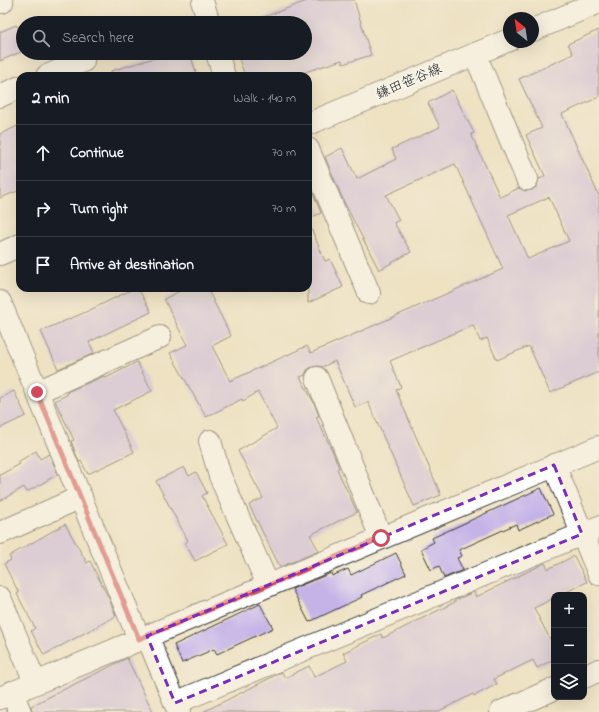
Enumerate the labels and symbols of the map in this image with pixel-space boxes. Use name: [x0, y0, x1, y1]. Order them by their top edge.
north arrow: [503, 12, 539, 48]
street label: 鎌田笹谷線: [373, 59, 445, 105]
route end: [28, 383, 46, 401]
route start: [372, 529, 390, 547]

